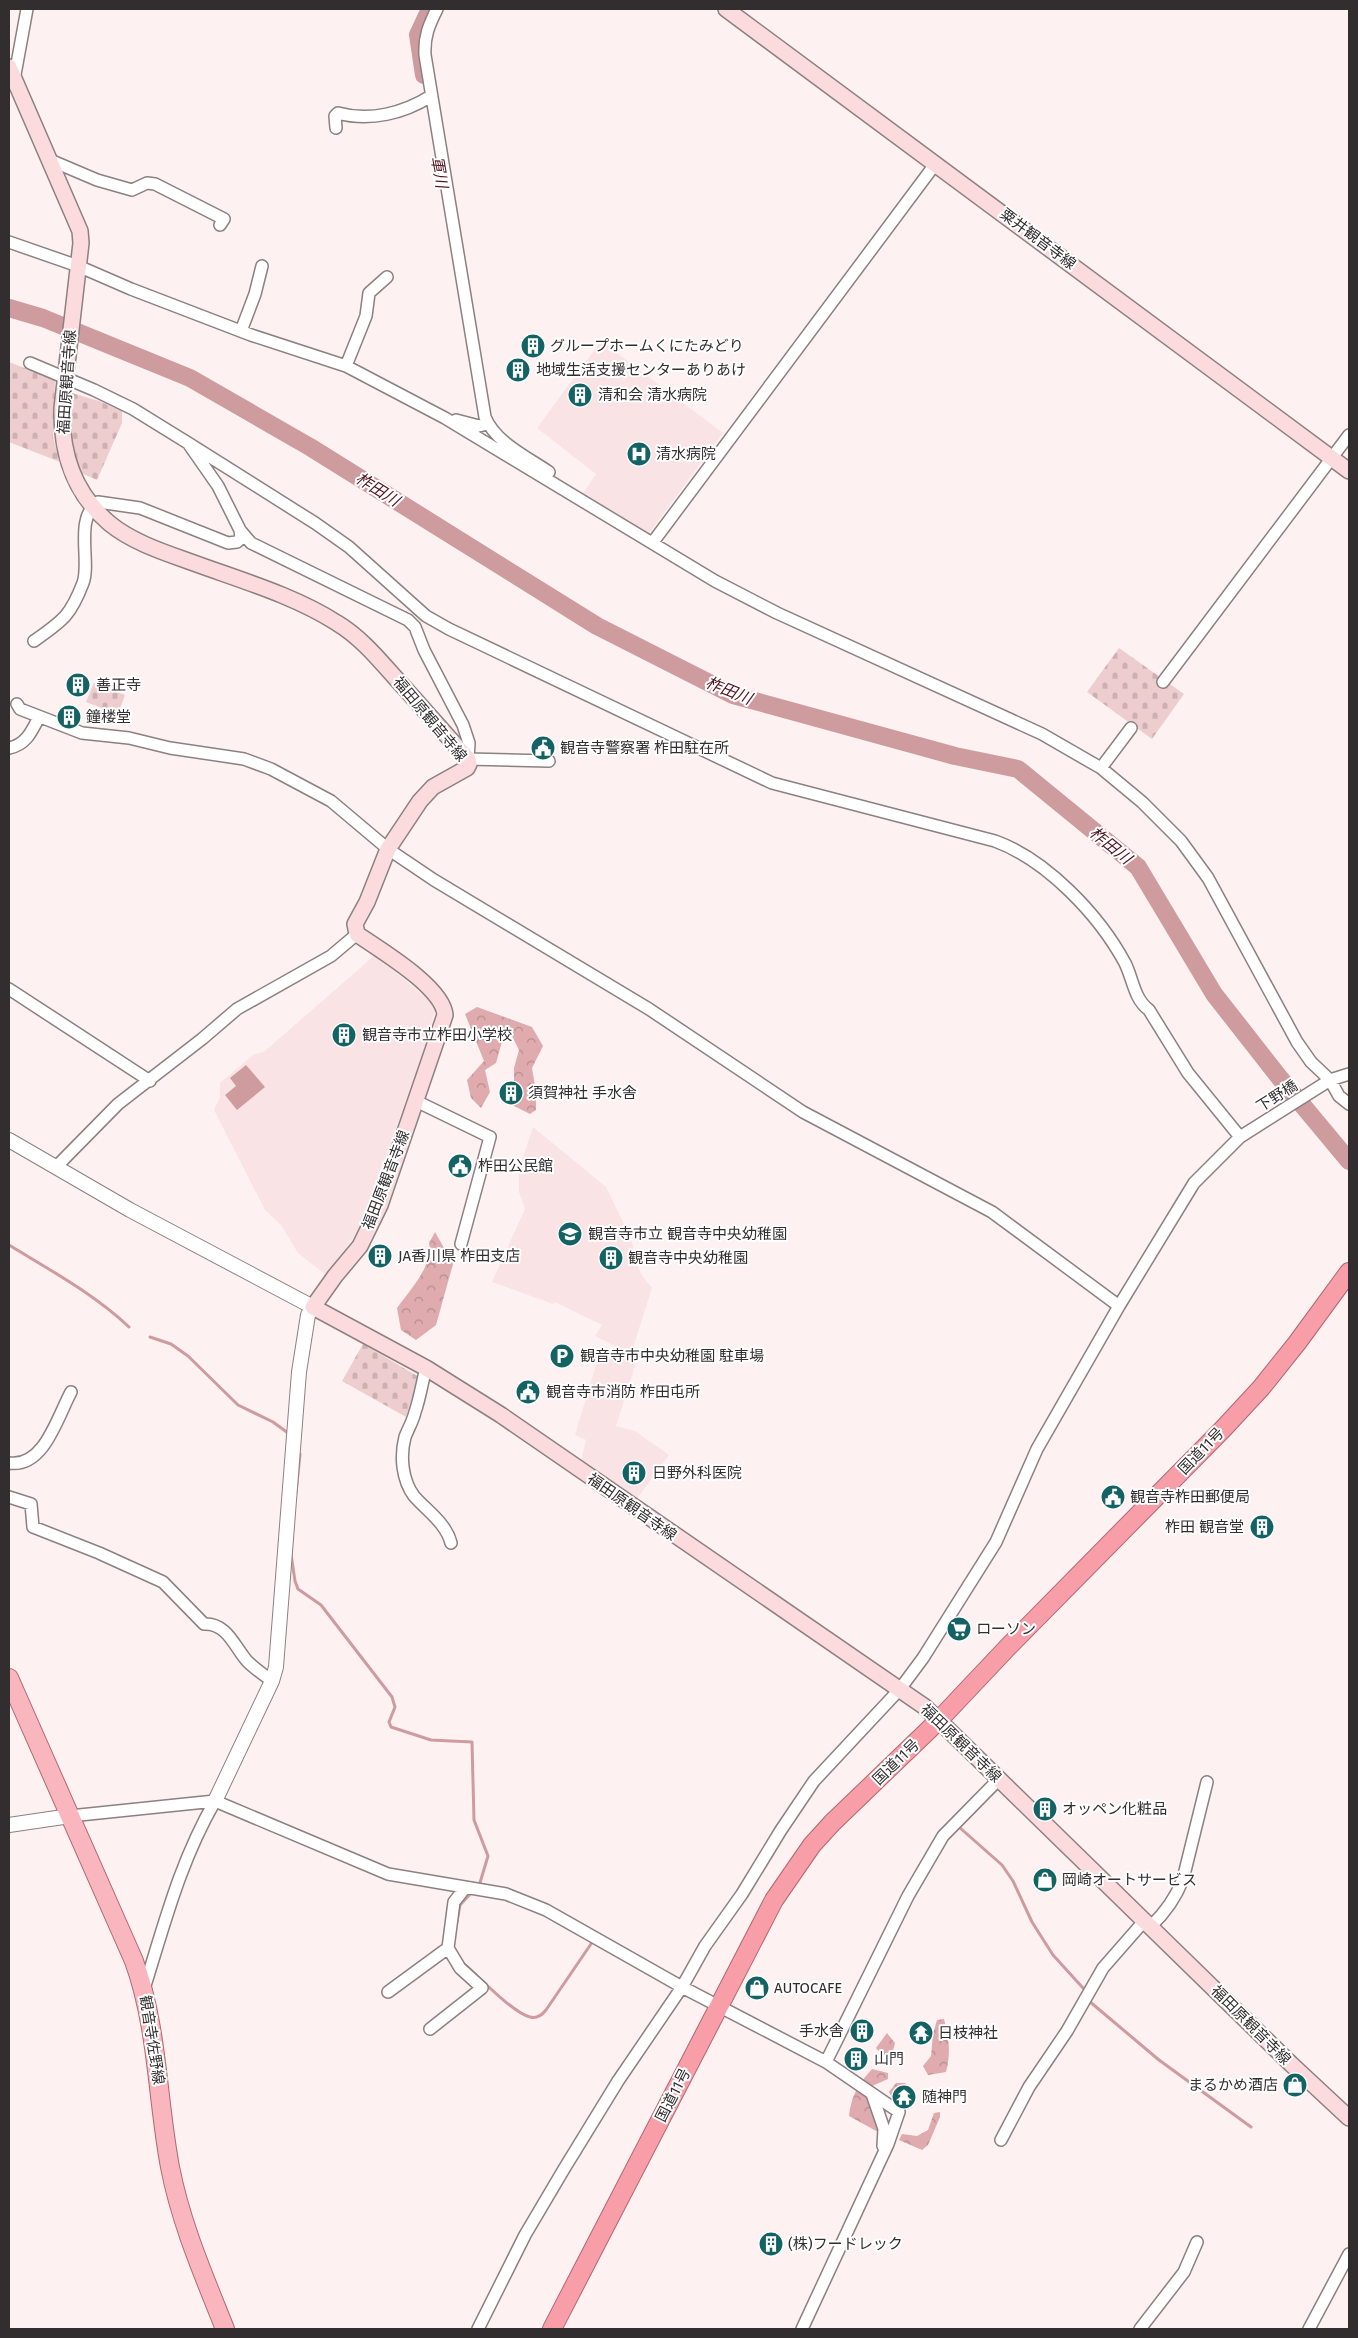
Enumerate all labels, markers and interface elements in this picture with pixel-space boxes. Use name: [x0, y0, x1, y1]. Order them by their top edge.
water label: 軍川: [427, 155, 452, 191]
street label: 粟井観音寺線: [997, 205, 1079, 273]
street label: 福田原観音寺線: [54, 329, 80, 435]
building icon: グループホームくにたみどり: [520, 333, 546, 359]
place label: グループホームくにたみどり: [550, 337, 744, 355]
building icon: 地域生活支援センターありあけ: [505, 357, 531, 383]
place label: 地域生活支援センターありあけ: [536, 361, 746, 379]
building icon: 清和会 清水病院: [567, 382, 593, 408]
place label: 清和会 清水病院: [598, 386, 707, 404]
hospital icon: 清水病院: [626, 441, 652, 467]
place label: 清水病院: [656, 445, 716, 463]
water label: 柞田川: [352, 469, 405, 511]
building icon: 善正寺: [65, 672, 91, 698]
street label: 福田原観音寺線: [389, 673, 471, 765]
water label: 柞田川: [703, 673, 756, 709]
place label: 善正寺: [96, 676, 141, 694]
building icon: 鐘楼堂: [56, 704, 82, 730]
place label: 鐘楼堂: [86, 708, 131, 726]
public building icon: 観音寺警察署 柞田駐在所: [530, 735, 556, 761]
place label: 観音寺警察署 柞田駐在所: [560, 739, 729, 757]
water label: 柞田川: [1086, 823, 1137, 869]
building icon: 観音寺市立柞田小学校: [331, 1022, 357, 1048]
place label: 観音寺市立柞田小学校: [362, 1026, 512, 1044]
street label: 下野橋: [1253, 1076, 1301, 1116]
building icon: 須賀神社 手水舎: [498, 1080, 524, 1106]
place label: 須賀神社 手水舎: [528, 1084, 637, 1102]
street label: 福田原観音寺線: [359, 1128, 413, 1232]
public building icon: 柞田公民館: [447, 1153, 473, 1179]
place label: 柞田公民館: [478, 1157, 553, 1175]
school or university icon: 観音寺市立 観音寺中央幼稚園: [557, 1221, 583, 1247]
place label: 観音寺市立 観音寺中央幼稚園: [588, 1225, 787, 1243]
building icon: JA香川県 柞田支店: [367, 1243, 393, 1269]
building icon: 観音寺中央幼稚園: [598, 1245, 624, 1271]
place label: JA香川県 柞田支店: [398, 1247, 520, 1265]
place label: 観音寺中央幼稚園: [628, 1249, 748, 1267]
parking icon: 観音寺市中央幼稚園 駐車場: [549, 1343, 575, 1369]
place label: 観音寺市中央幼稚園 駐車場: [580, 1347, 764, 1365]
public building icon: 観音寺市消防 柞田屯所: [515, 1379, 541, 1405]
place label: 観音寺市消防 柞田屯所: [546, 1383, 700, 1401]
street label: 国道11号: [1174, 1424, 1228, 1478]
building icon: 日野外科医院: [621, 1460, 647, 1486]
place label: 日野外科医院: [652, 1464, 742, 1482]
street label: 福田原観音寺線: [584, 1470, 680, 1544]
public building icon: 観音寺柞田郵便局: [1100, 1484, 1126, 1510]
place label: 観音寺柞田郵便局: [1130, 1488, 1250, 1506]
building icon: 柞田 観音堂: [1249, 1514, 1275, 1540]
place label: 柞田 観音堂: [1165, 1518, 1244, 1536]
supermarket icon: ローソン: [946, 1616, 972, 1642]
place label: ローソン: [976, 1620, 1036, 1638]
street label: 福田原観音寺線: [917, 1700, 1005, 1786]
street label: 国道11号: [869, 1735, 923, 1789]
building icon: オッペン化粧品: [1032, 1796, 1058, 1822]
place label: オッペン化粧品: [1062, 1800, 1167, 1818]
shop icon: 岡崎オートサービス: [1032, 1867, 1058, 1893]
place label: 岡崎オートサービス: [1062, 1871, 1197, 1889]
shop icon: AUTOCAFE: [744, 1975, 770, 2001]
place label: AUTOCAFE: [774, 1979, 842, 1997]
street label: 福田原観音寺線: [1208, 1982, 1294, 2068]
street label: 観音寺佐野線: [136, 1994, 168, 2086]
building icon: 手水舎: [849, 2018, 875, 2044]
temple icon: 日枝神社: [908, 2020, 934, 2046]
place label: 手水舎: [799, 2022, 844, 2040]
place label: 日枝神社: [938, 2024, 998, 2042]
building icon: 山門: [843, 2046, 869, 2072]
place label: 山門: [874, 2050, 904, 2068]
street label: 国道11号: [652, 2065, 694, 2125]
shop icon: まるかめ酒店: [1282, 2072, 1308, 2098]
place label: まるかめ酒店: [1188, 2076, 1278, 2094]
temple icon: 随神門: [891, 2084, 917, 2110]
place label: 随神門: [922, 2088, 967, 2106]
building icon: (株)フードレック: [758, 2231, 784, 2257]
place label: (株)フードレック: [788, 2235, 903, 2253]

